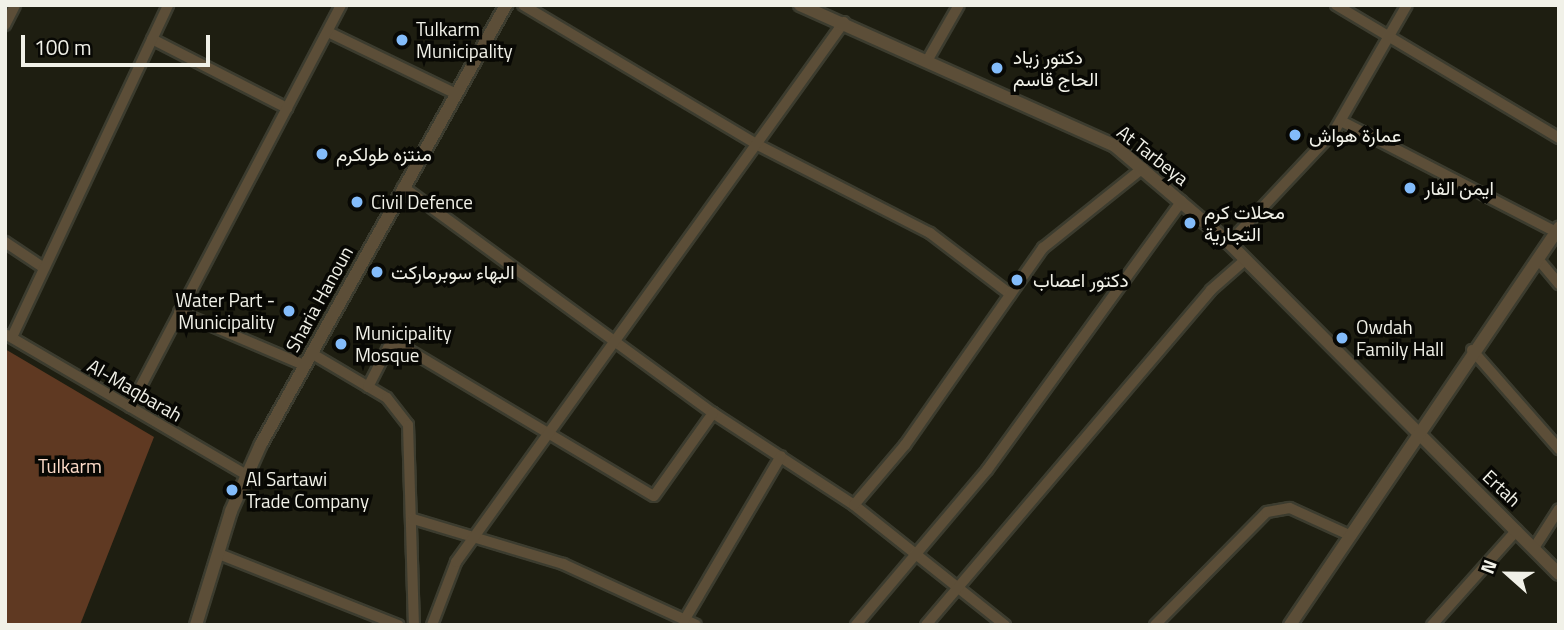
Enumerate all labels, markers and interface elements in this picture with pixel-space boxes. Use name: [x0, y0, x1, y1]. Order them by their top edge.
place label: Tulkarm Municipality: [416, 18, 513, 62]
scale bar: [24, 21, 214, 65]
text: 100 m: [34, 31, 91, 63]
marker: Tulkarm Municipality: [394, 32, 410, 48]
place label: دكتور زياد الحاج قاسم: [1013, 46, 1098, 90]
marker: دكتور زياد الحاج قاسم: [987, 58, 1007, 78]
street label: At Tarbeya: [1113, 120, 1193, 190]
place label: عمارة هواش: [1309, 124, 1401, 146]
marker: عمارة هواش: [1287, 127, 1303, 143]
place label: منتزه طولكرم: [336, 143, 432, 165]
marker: منتزه طولكرم: [314, 146, 330, 162]
place label: ايمن الفار: [1424, 177, 1494, 199]
marker: ايمن الفار: [1402, 180, 1418, 196]
place label: Civil Defence: [371, 191, 473, 213]
marker: Civil Defence: [349, 194, 365, 210]
place label: محلات كرم التجارية: [1204, 201, 1285, 245]
marker: محلات كرم التجارية: [1182, 215, 1198, 231]
street label: Sharia Hanoun: [281, 242, 357, 356]
place label: البهاء سوبرماركت: [391, 261, 515, 283]
marker: البهاء سوبرماركت: [369, 264, 385, 280]
place label: دكتور اعصاب: [1033, 269, 1128, 291]
marker: دكتور اعصاب: [1007, 270, 1027, 290]
place label: Water Part - Municipality: [175, 289, 275, 333]
marker: Water Part - Municipality: [281, 303, 297, 319]
place label: Owdah Family Hall: [1356, 316, 1444, 360]
place label: Municipality Mosque: [355, 322, 452, 366]
marker: Owdah Family Hall: [1334, 330, 1350, 346]
marker: Municipality Mosque: [333, 336, 349, 352]
street label: Al-Maqbarah: [84, 354, 186, 426]
park label: Tulkarm: [38, 455, 102, 477]
street label: Ertah: [1478, 465, 1526, 511]
place label: Al Sartawi Trade Company: [246, 468, 369, 512]
marker: Al Sartawi Trade Company: [224, 482, 240, 498]
north arrow: [1473, 539, 1543, 609]
text: N: [1472, 555, 1504, 578]

